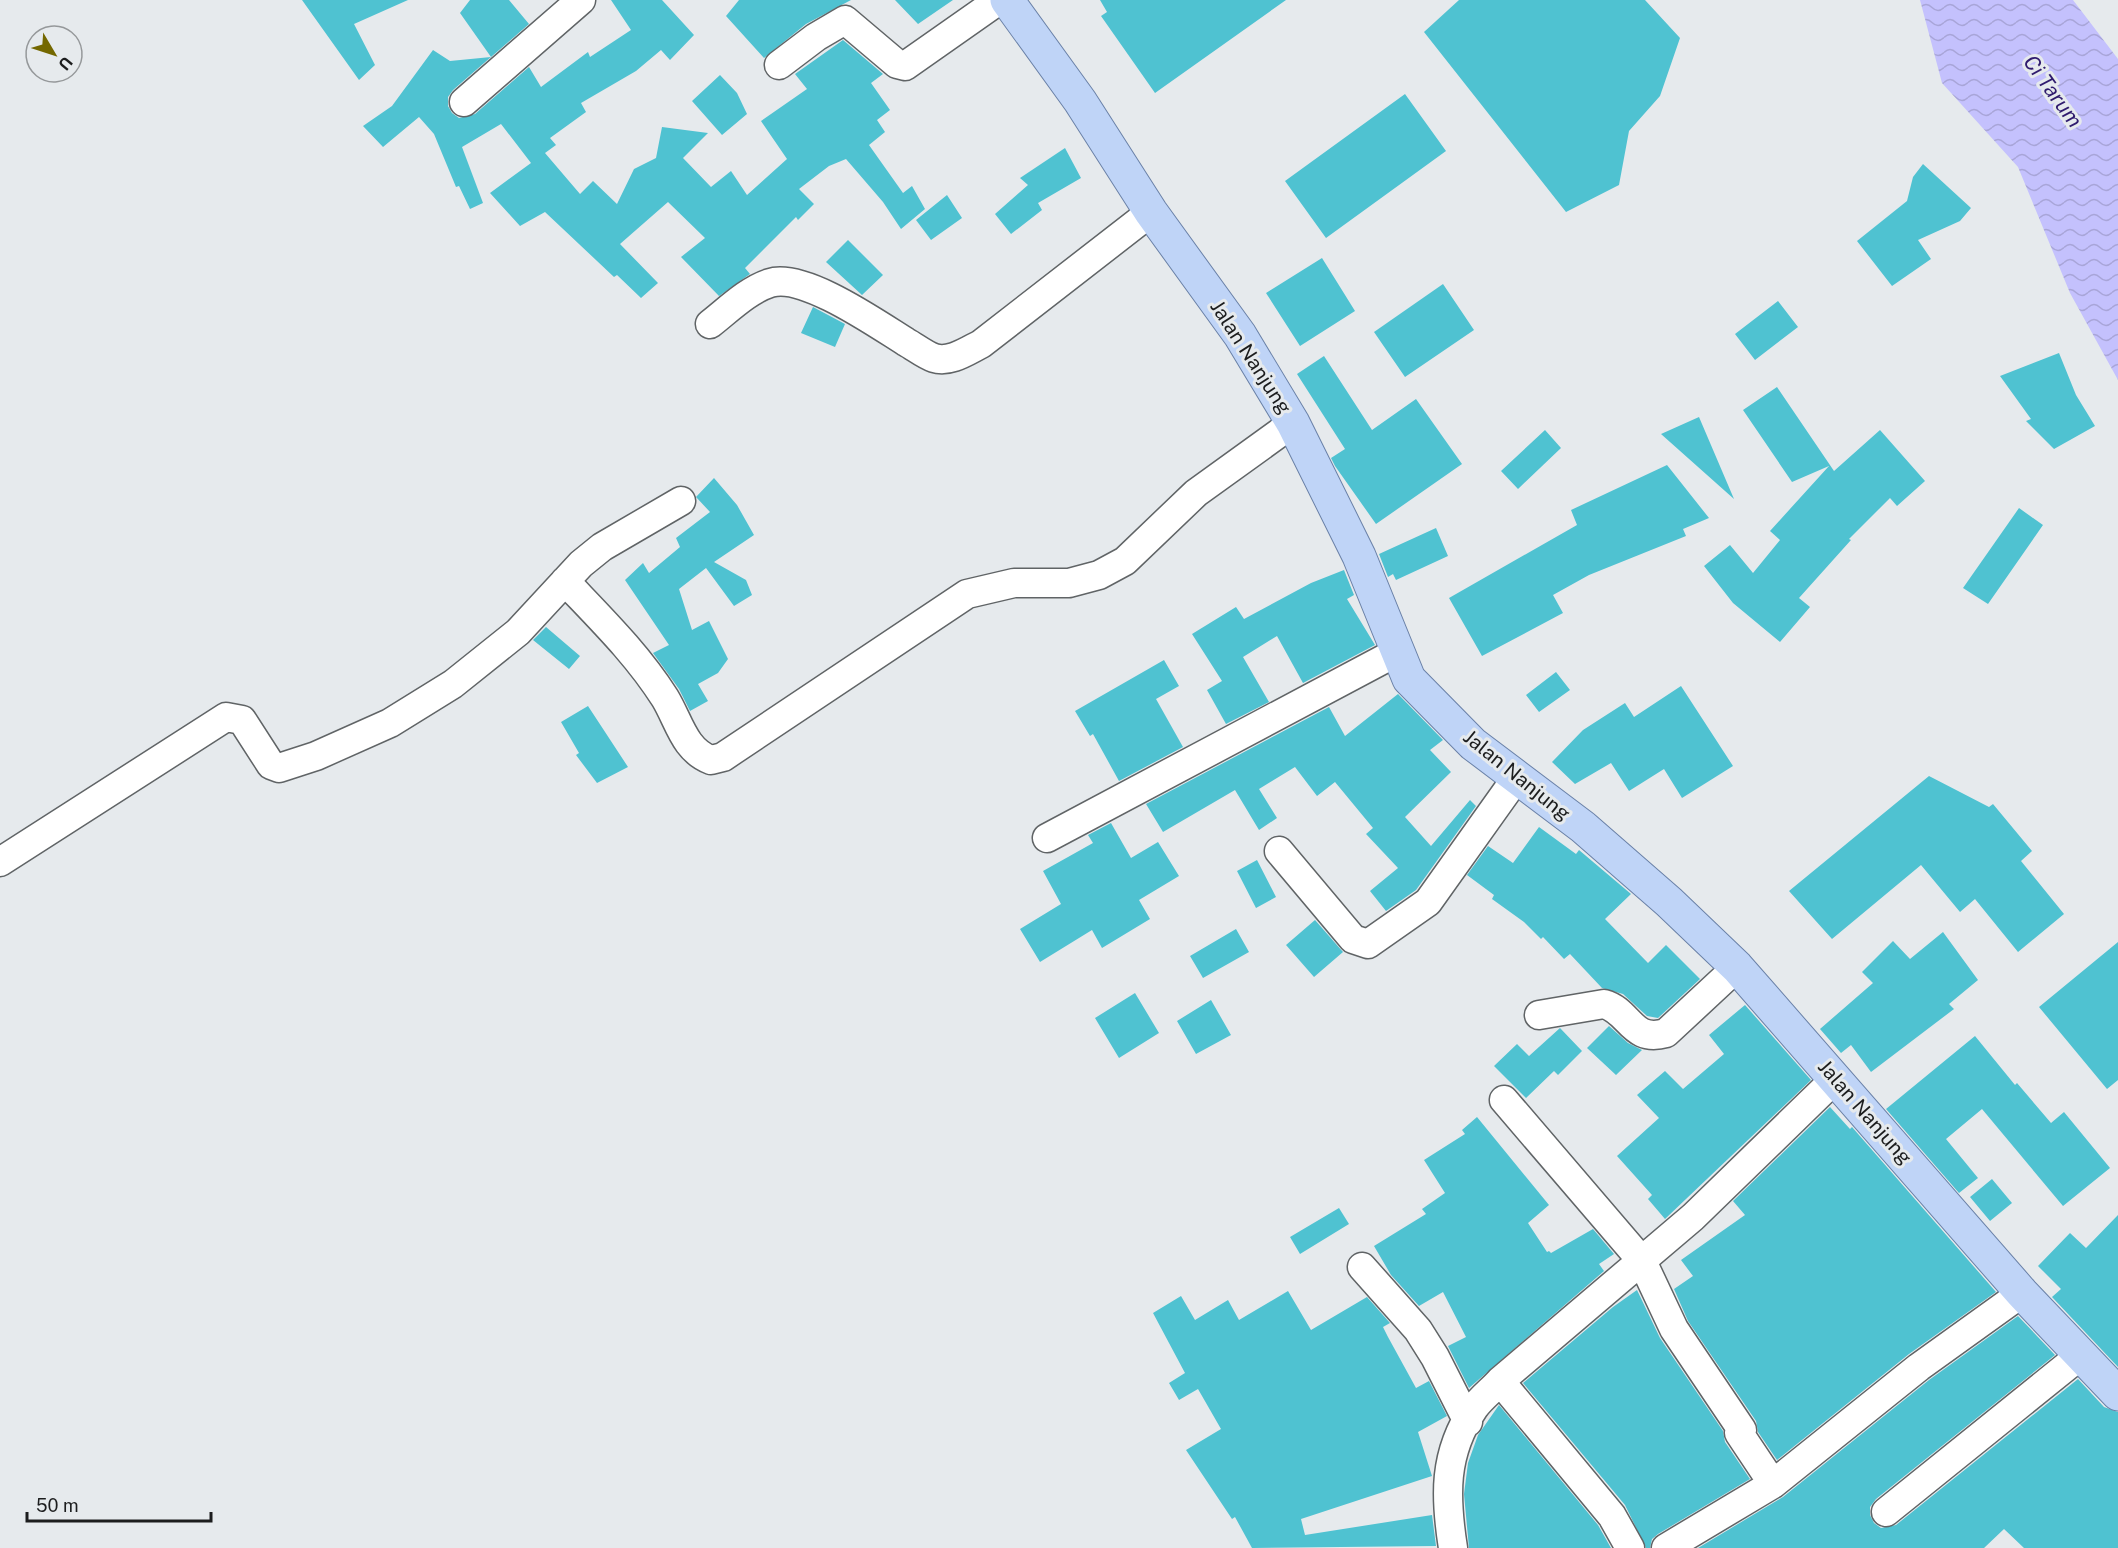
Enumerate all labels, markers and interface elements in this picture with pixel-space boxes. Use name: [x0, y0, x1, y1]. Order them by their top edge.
north arrow: [24, 24, 84, 84]
water label: Ci Tarum: [2018, 50, 2088, 132]
text: U: [54, 53, 76, 74]
street label: Jalan Nanjung: [1205, 296, 1297, 418]
street label: Jalan Nanjung: [1459, 724, 1575, 826]
street label: Jalan Nanjung: [1813, 1055, 1917, 1169]
scale bar: [27, 1485, 212, 1523]
text: 50 m: [36, 1495, 79, 1516]

